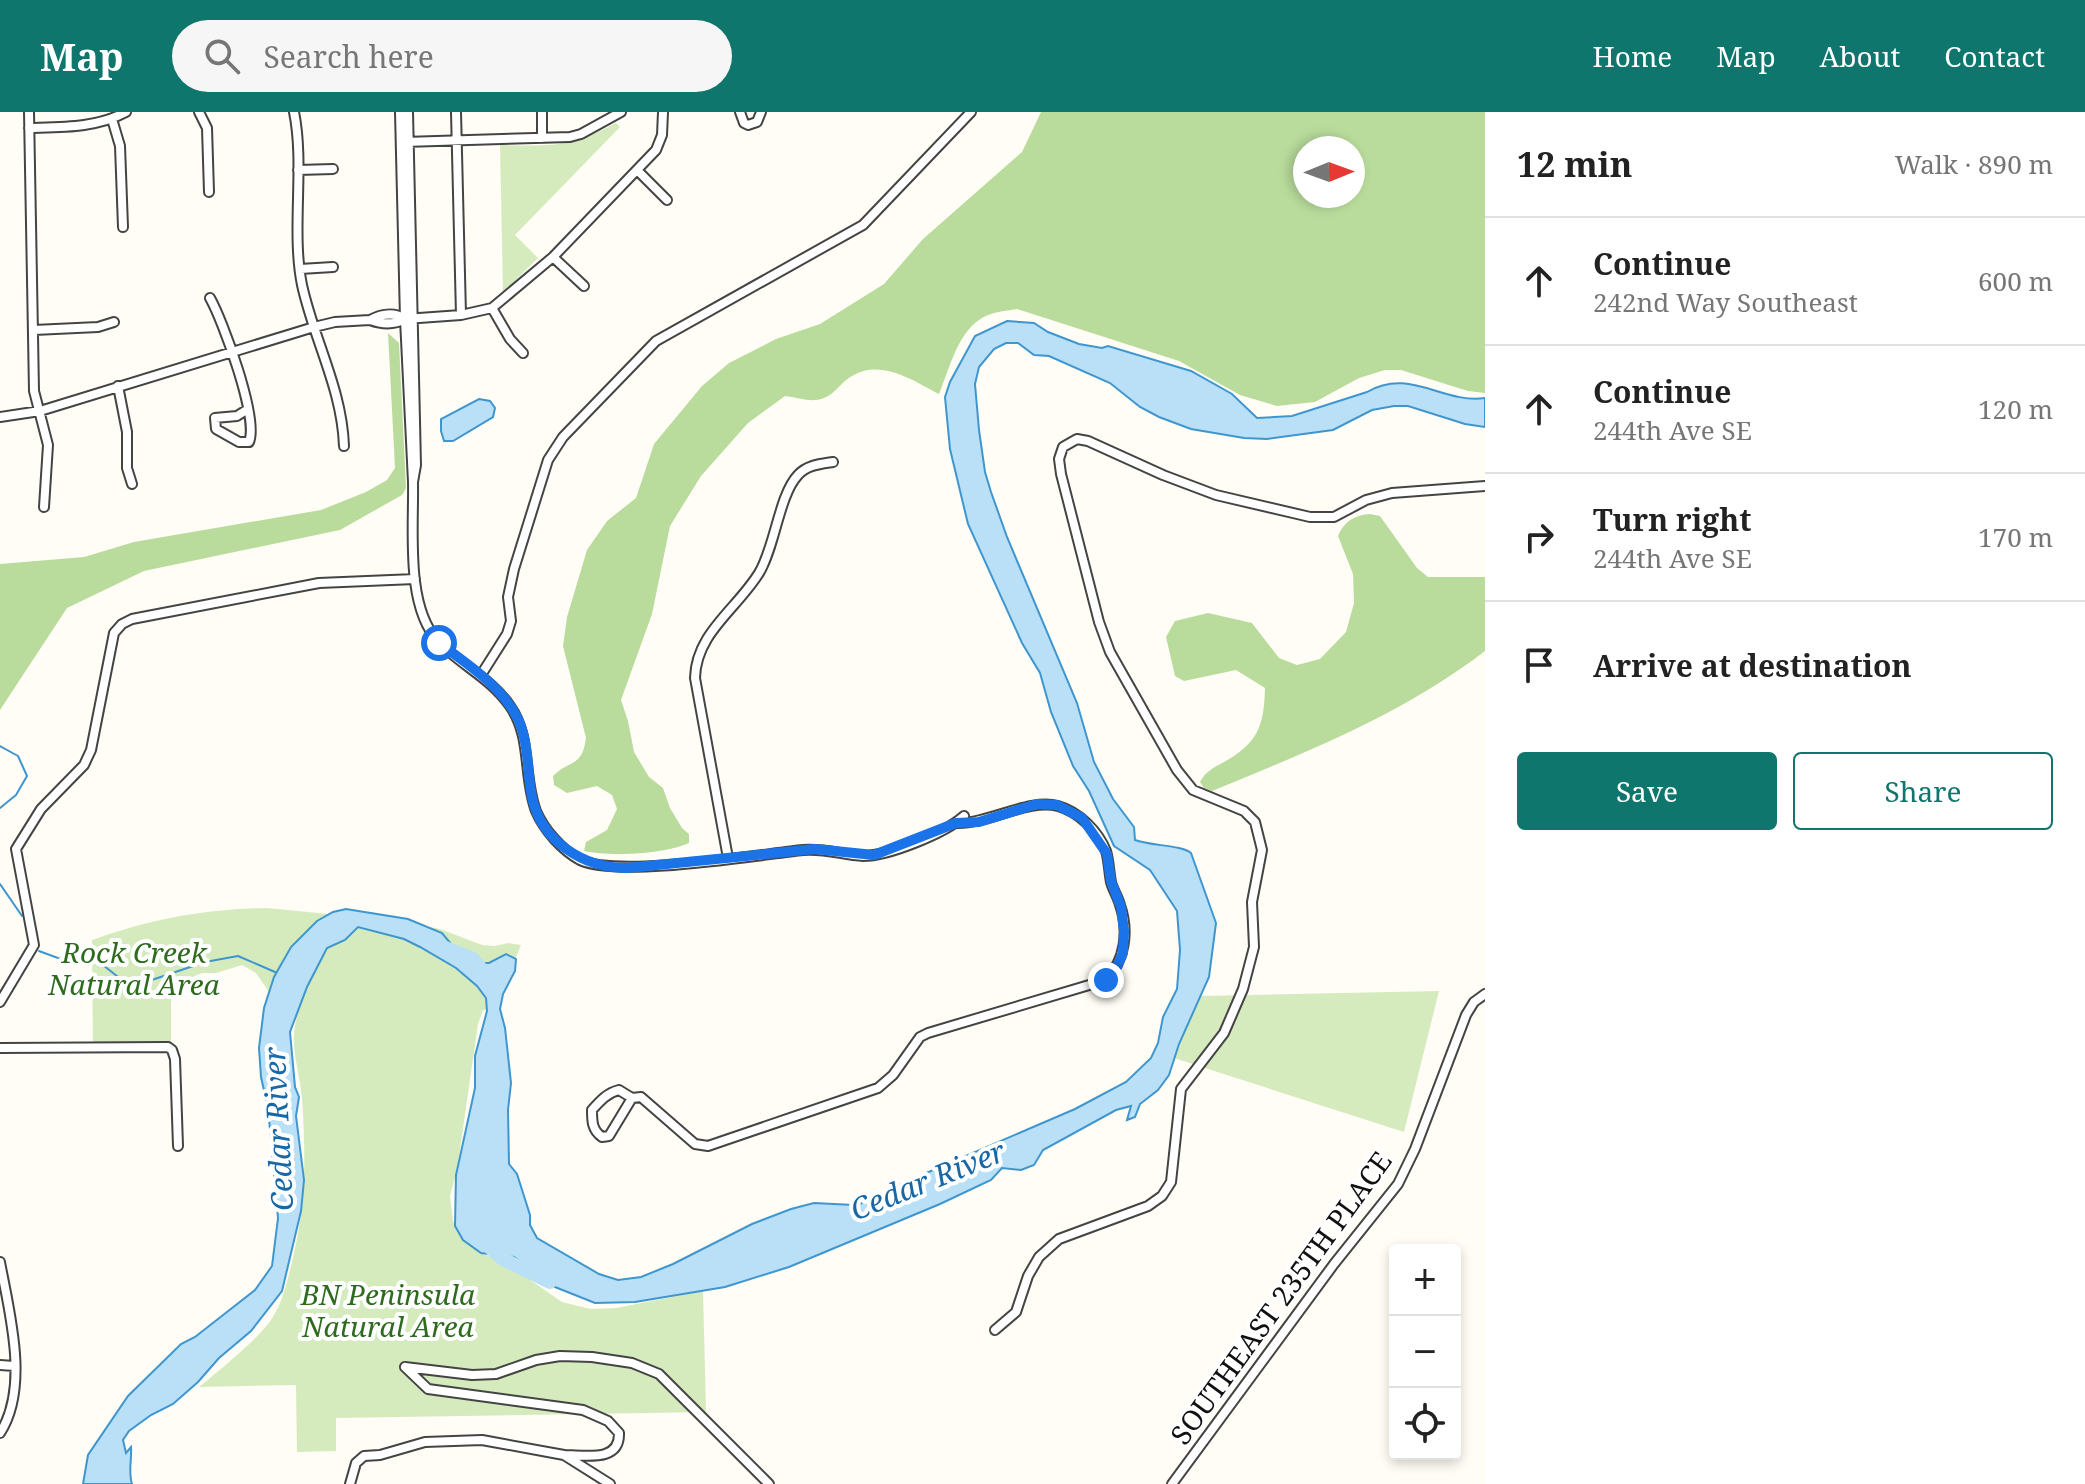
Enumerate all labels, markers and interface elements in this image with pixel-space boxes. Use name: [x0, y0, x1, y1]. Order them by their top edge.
search box: [172, 20, 732, 92]
text: Map: [40, 30, 124, 82]
icon: search: [200, 34, 244, 78]
text: Search here: [264, 36, 434, 77]
text: Home: [1593, 37, 1672, 75]
text: Map: [1716, 37, 1776, 75]
text: About: [1820, 37, 1900, 75]
text: Contact: [1944, 37, 2045, 75]
north arrow: [1293, 136, 1365, 208]
text: 12 min: [1517, 141, 1632, 187]
text: Walk · 890 m: [1895, 146, 2053, 182]
text: Continue: [1593, 243, 1731, 284]
icon: ahead: [1517, 259, 1561, 303]
text: 600 m: [1978, 263, 2053, 299]
text: 242nd Way Southeast: [1593, 284, 1858, 320]
text: Continue: [1593, 371, 1731, 412]
icon: ahead: [1517, 387, 1561, 431]
text: 120 m: [1978, 391, 2053, 427]
text: 244th Ave SE: [1593, 412, 1752, 448]
text: Turn right: [1593, 499, 1751, 540]
icon: right: [1517, 515, 1561, 559]
text: 170 m: [1978, 519, 2053, 555]
text: 244th Ave SE: [1593, 540, 1752, 576]
route start: [421, 625, 457, 661]
icon: arrive: [1517, 643, 1561, 687]
text: Arrive at destination: [1593, 645, 1912, 686]
button: Save: [1517, 752, 1777, 830]
button: Share: [1793, 752, 2053, 830]
park label: Rock Creek Natural Area: [47, 933, 221, 1003]
route end: [1088, 962, 1124, 998]
water label: Cedar River: [253, 1045, 302, 1212]
water label: Cedar River: [844, 1129, 1012, 1229]
street label: SOUTHEAST 235TH PLACE: [1161, 1143, 1399, 1452]
map controls: [1389, 1244, 1461, 1460]
button: +: [1389, 1244, 1461, 1316]
park label: BN Peninsula Natural Area: [300, 1275, 476, 1345]
button: −: [1389, 1316, 1461, 1388]
button: locate: [1389, 1388, 1461, 1460]

